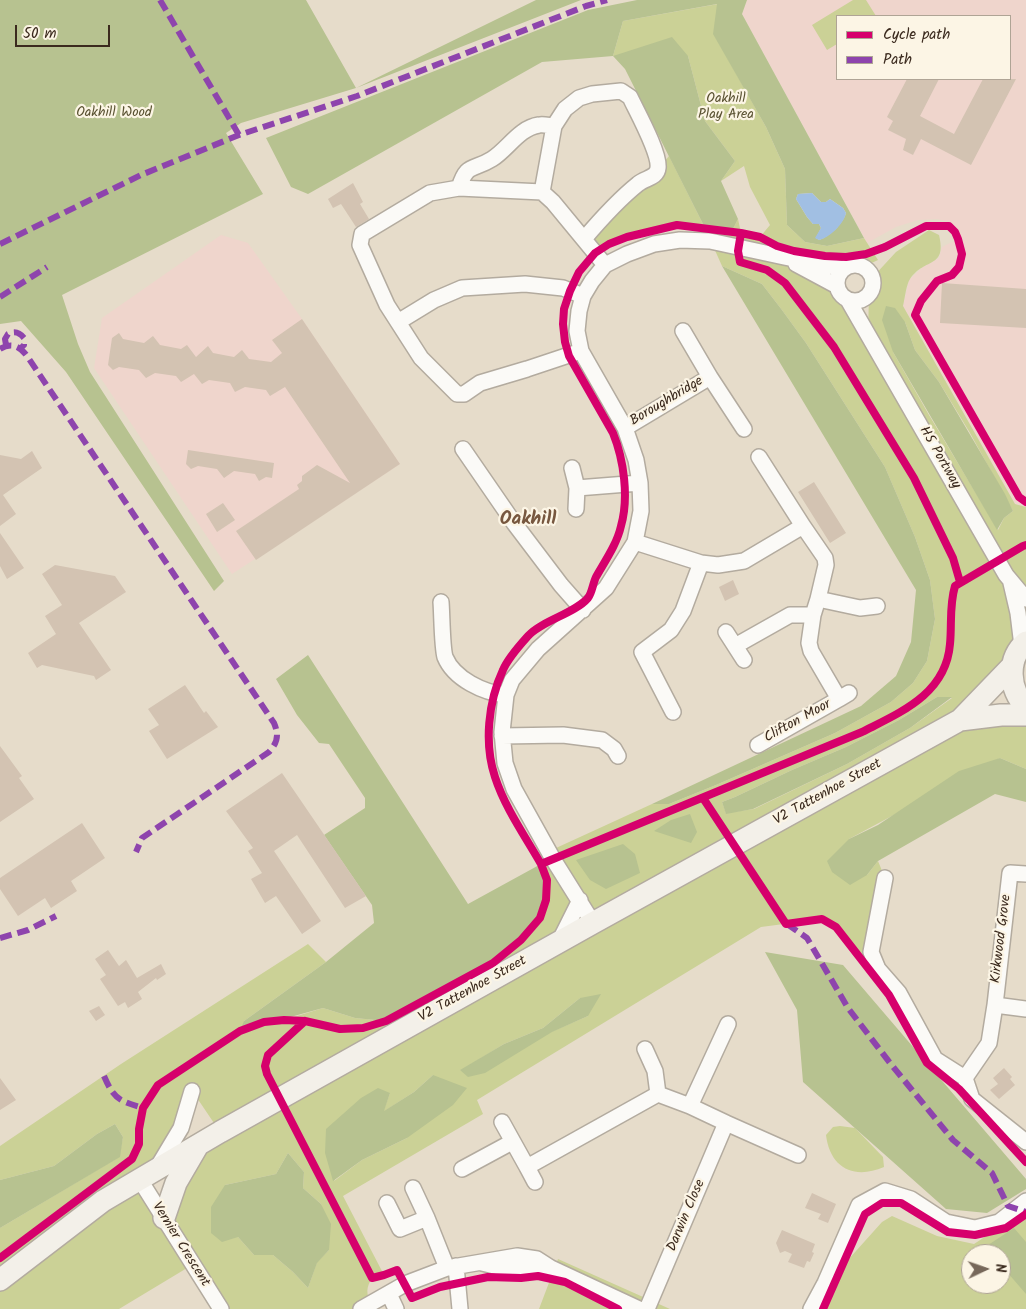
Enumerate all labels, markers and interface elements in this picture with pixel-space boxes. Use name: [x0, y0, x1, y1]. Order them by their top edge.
scale bar: [18, 15, 112, 47]
legend: [836, 15, 1011, 80]
text: 50 m: [23, 22, 57, 46]
text: Cycle path: [883, 23, 950, 47]
text: Path: [883, 48, 912, 72]
park label: Oakhill Play Area: [698, 92, 754, 124]
park label: Oakhill Wood: [76, 106, 152, 122]
street label: Boroughbridge: [627, 374, 707, 430]
street label: H5 Portway: [914, 424, 964, 492]
district label: Oakhill: [500, 510, 556, 532]
street label: Clifton Moor: [762, 697, 834, 747]
street label: V2 Tattenhoe Street: [771, 756, 885, 830]
street label: Kirkwood Grove: [988, 894, 1016, 984]
street label: V2 Tattenhoe Street: [416, 953, 530, 1027]
street label: Darwin Close: [664, 1178, 710, 1254]
street label: Vernier Crescent: [147, 1200, 213, 1290]
north arrow: [961, 1244, 1011, 1294]
text: N: [989, 1263, 1011, 1273]

